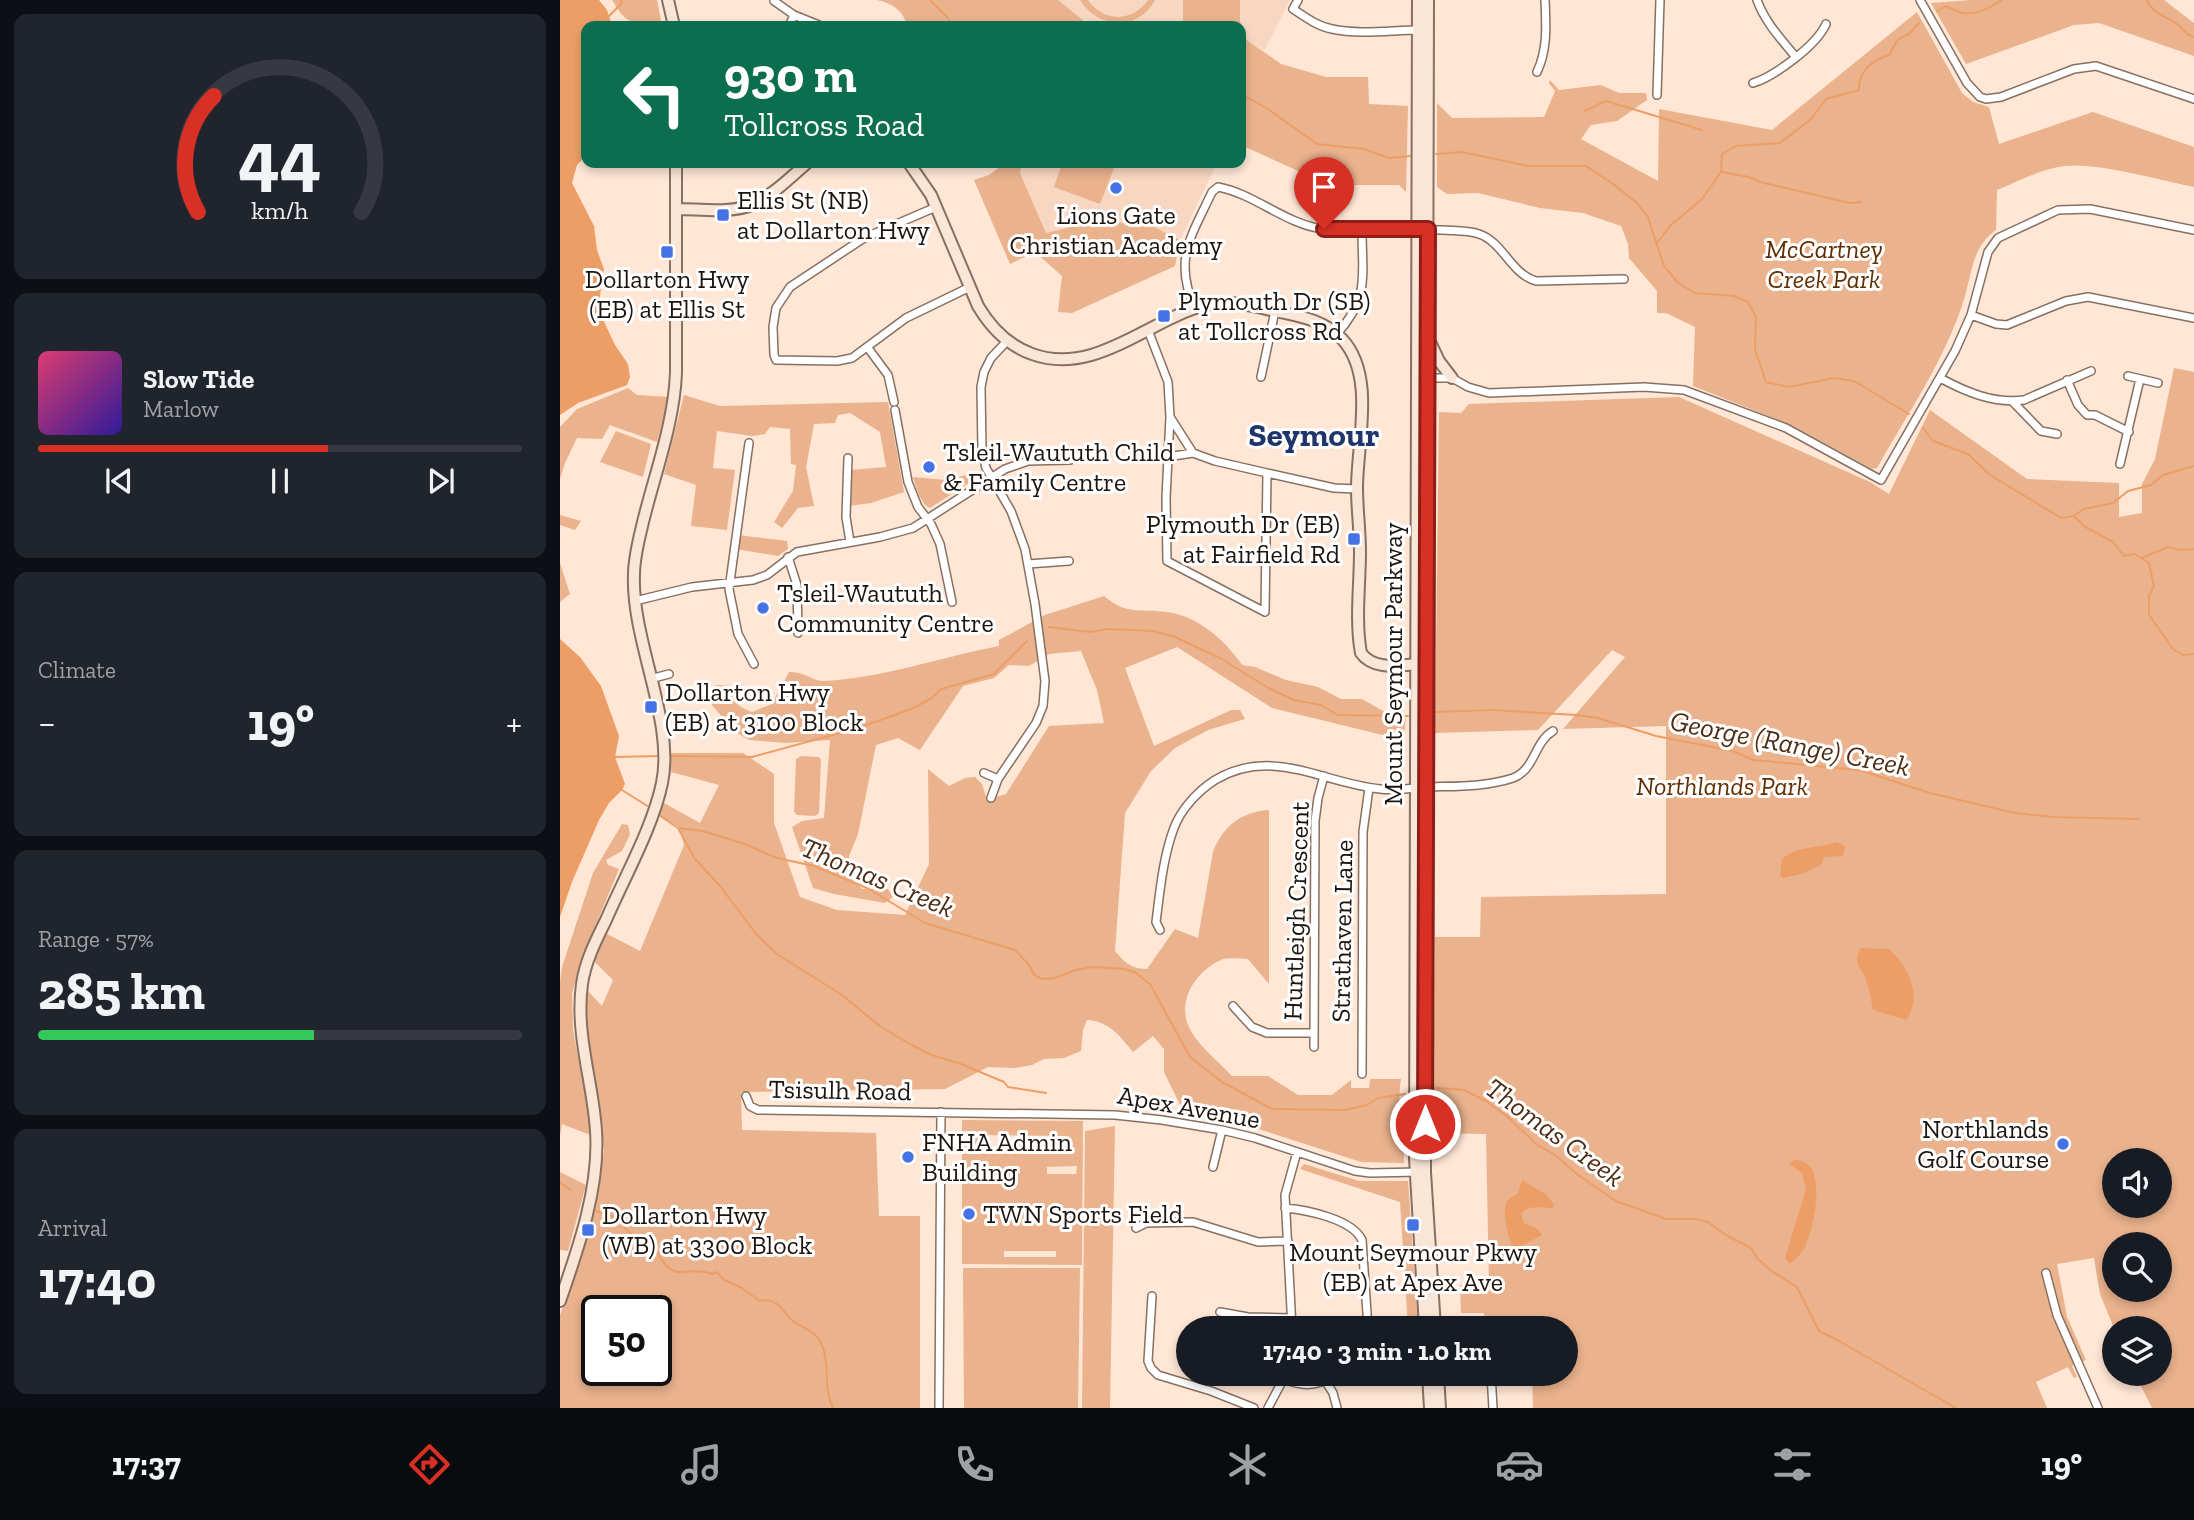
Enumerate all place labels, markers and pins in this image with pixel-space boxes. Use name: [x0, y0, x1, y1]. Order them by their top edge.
pin: [1294, 157, 1354, 229]
marker: Lions Gate Christian Academy: [1108, 180, 1124, 196]
place label: Ellis St (NB) at Dollarton Hwy: [737, 184, 931, 246]
place label: Lions Gate Christian Academy: [1009, 199, 1223, 261]
marker: Ellis St (NB) at Dollarton Hwy: [715, 207, 731, 223]
marker: Dollarton Hwy (EB) at Ellis St: [659, 244, 675, 260]
place label: Dollarton Hwy (EB) at Ellis St: [585, 263, 750, 325]
place label: Plymouth Dr (SB) at Tollcross Rd: [1178, 285, 1370, 347]
marker: Plymouth Dr (SB) at Tollcross Rd: [1156, 308, 1172, 324]
place label: Tsleil-Waututh Child & Family Centre: [943, 436, 1174, 498]
marker: Tsleil-Waututh Child & Family Centre: [921, 459, 937, 475]
place label: Plymouth Dr (EB) at Fairfield Rd: [1146, 508, 1340, 570]
marker: Plymouth Dr (EB) at Fairfield Rd: [1346, 531, 1362, 547]
place label: Tsleil-Waututh Community Centre: [777, 577, 994, 639]
marker: Tsleil-Waututh Community Centre: [755, 600, 771, 616]
place label: Dollarton Hwy (EB) at 3100 Block: [665, 676, 864, 738]
marker: Dollarton Hwy (EB) at 3100 Block: [643, 699, 659, 715]
place label: Northlands Golf Course: [1917, 1113, 2049, 1175]
place label: FNHA Admin Building: [922, 1126, 1072, 1188]
marker: Northlands Golf Course: [2055, 1136, 2071, 1152]
marker: FNHA Admin Building: [900, 1149, 916, 1165]
place label: TWN Sports Field: [983, 1198, 1183, 1230]
place label: Dollarton Hwy (WB) at 3300 Block: [602, 1199, 813, 1261]
marker: TWN Sports Field: [961, 1206, 977, 1222]
marker: Mount Seymour Pkwy (EB) at Apex Ave: [1405, 1217, 1421, 1233]
marker: Dollarton Hwy (WB) at 3300 Block: [580, 1222, 596, 1238]
place label: Mount Seymour Pkwy (EB) at Apex Ave: [1289, 1236, 1538, 1298]

